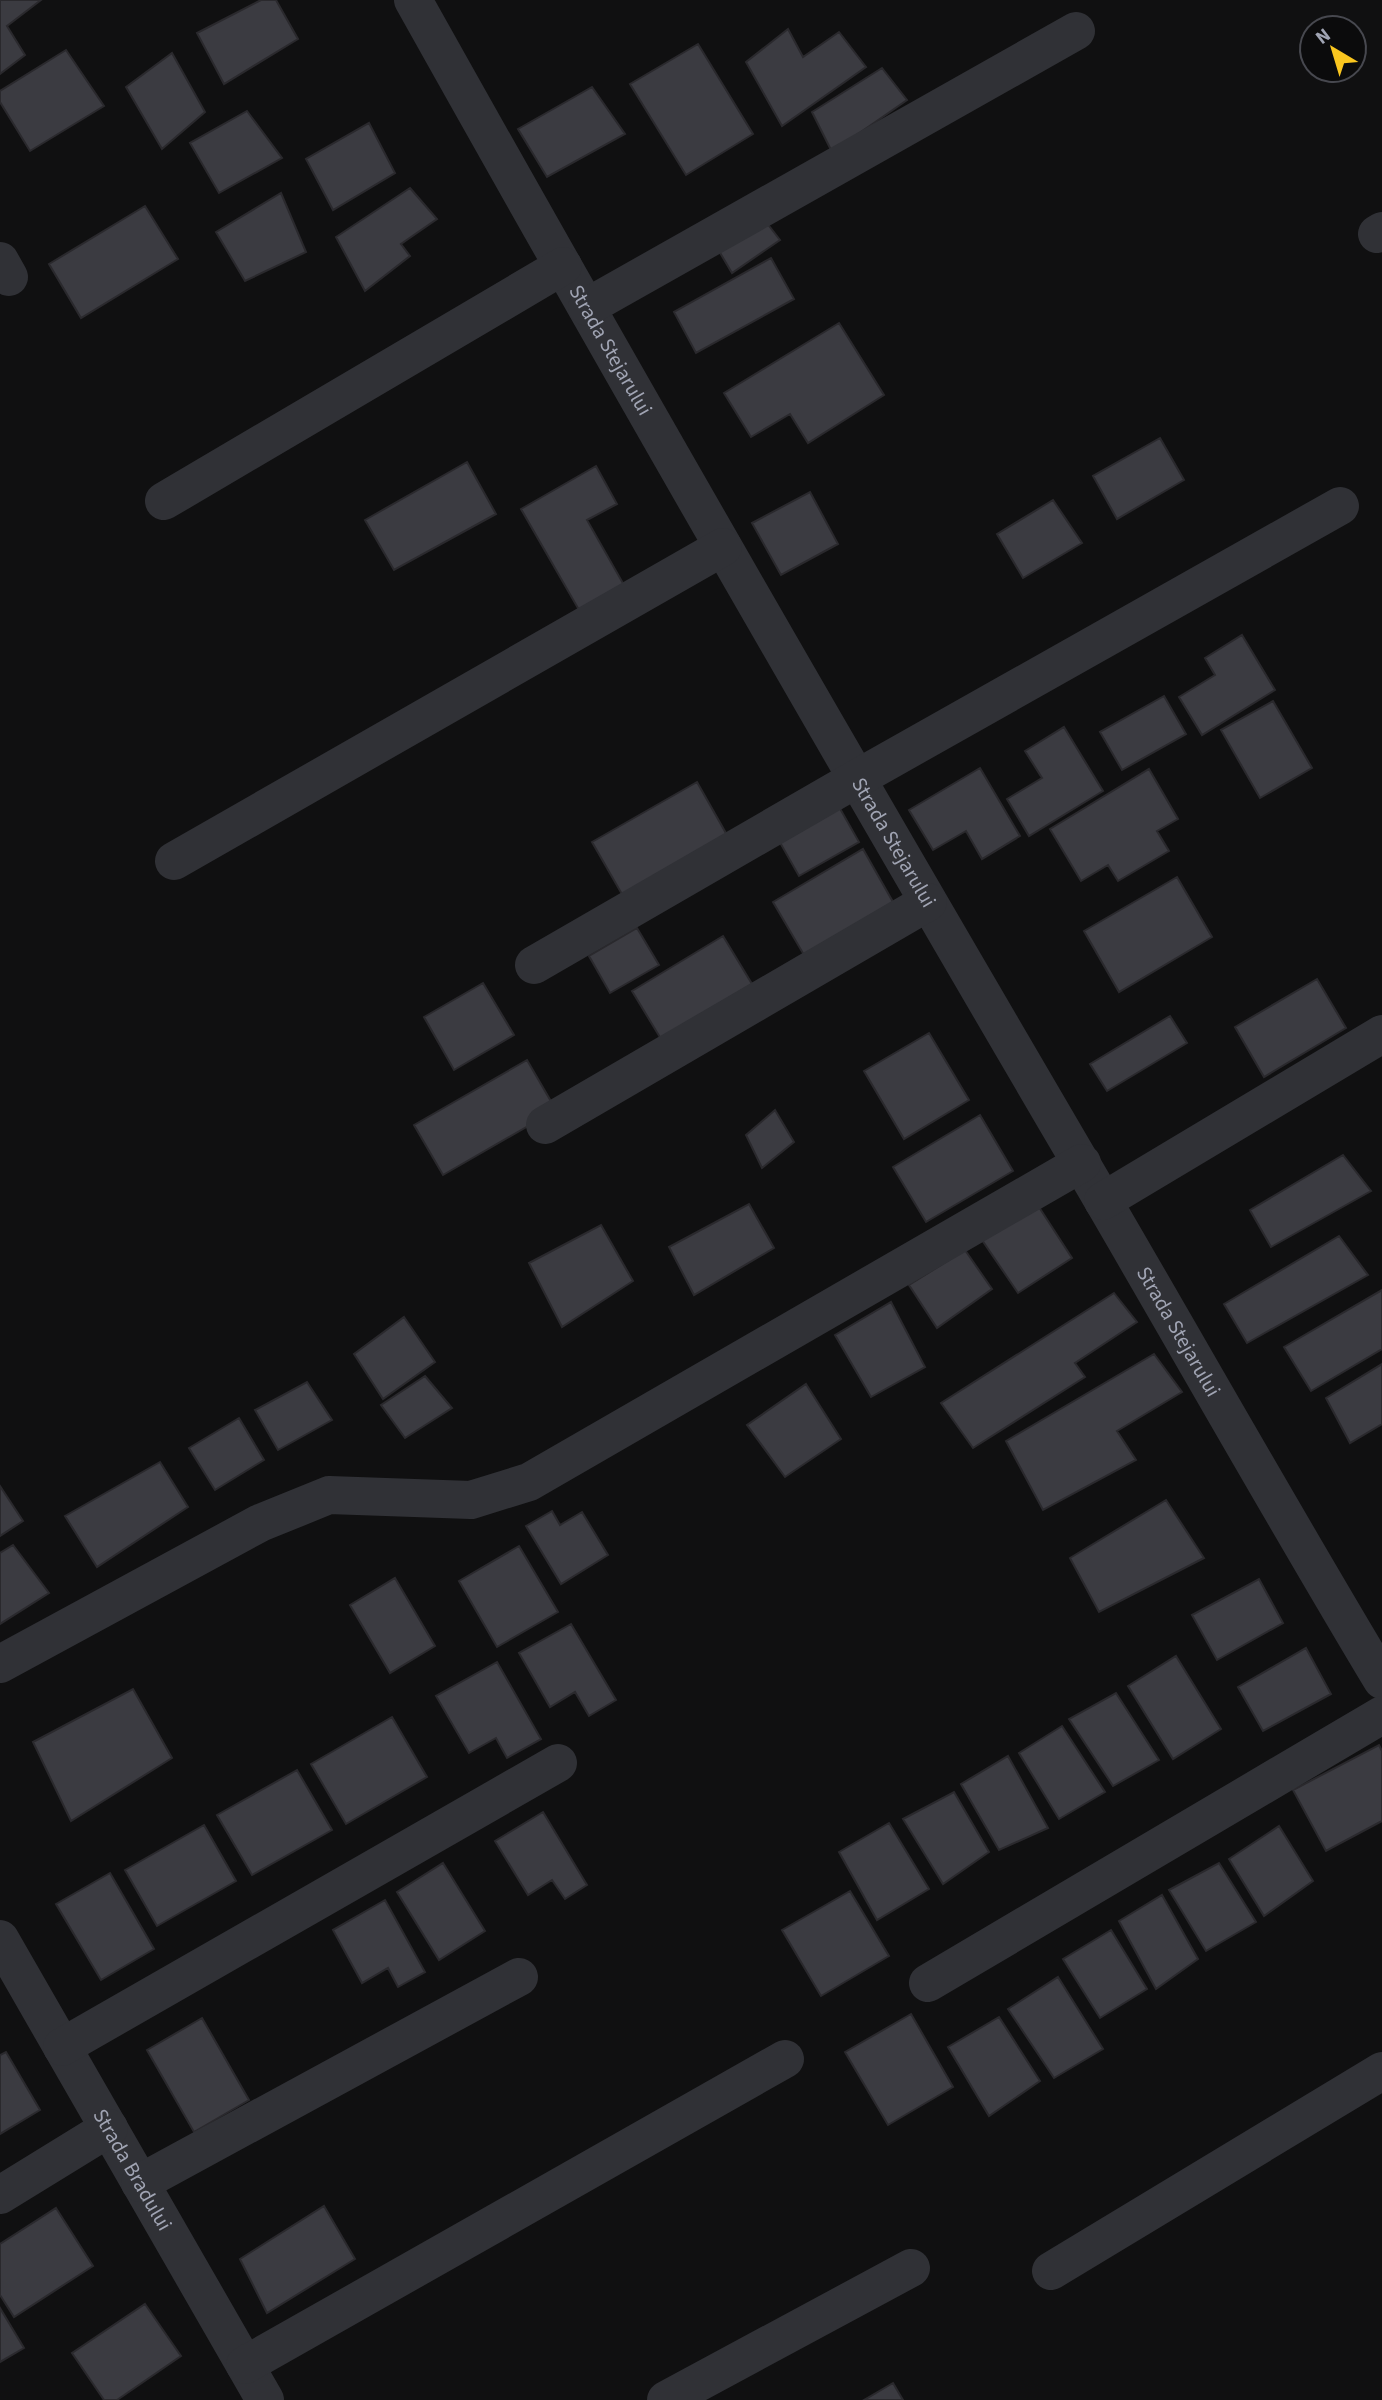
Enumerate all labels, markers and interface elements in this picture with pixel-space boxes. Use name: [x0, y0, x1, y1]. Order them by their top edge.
north arrow: [1298, 14, 1368, 84]
text: N: [1310, 22, 1337, 51]
street label: Strada Stejarului: [561, 279, 660, 421]
street label: Strada Stejarului: [844, 772, 944, 913]
street label: Strada Stejarului: [1129, 1261, 1228, 1402]
street label: Strada Bradului: [86, 2103, 180, 2236]

